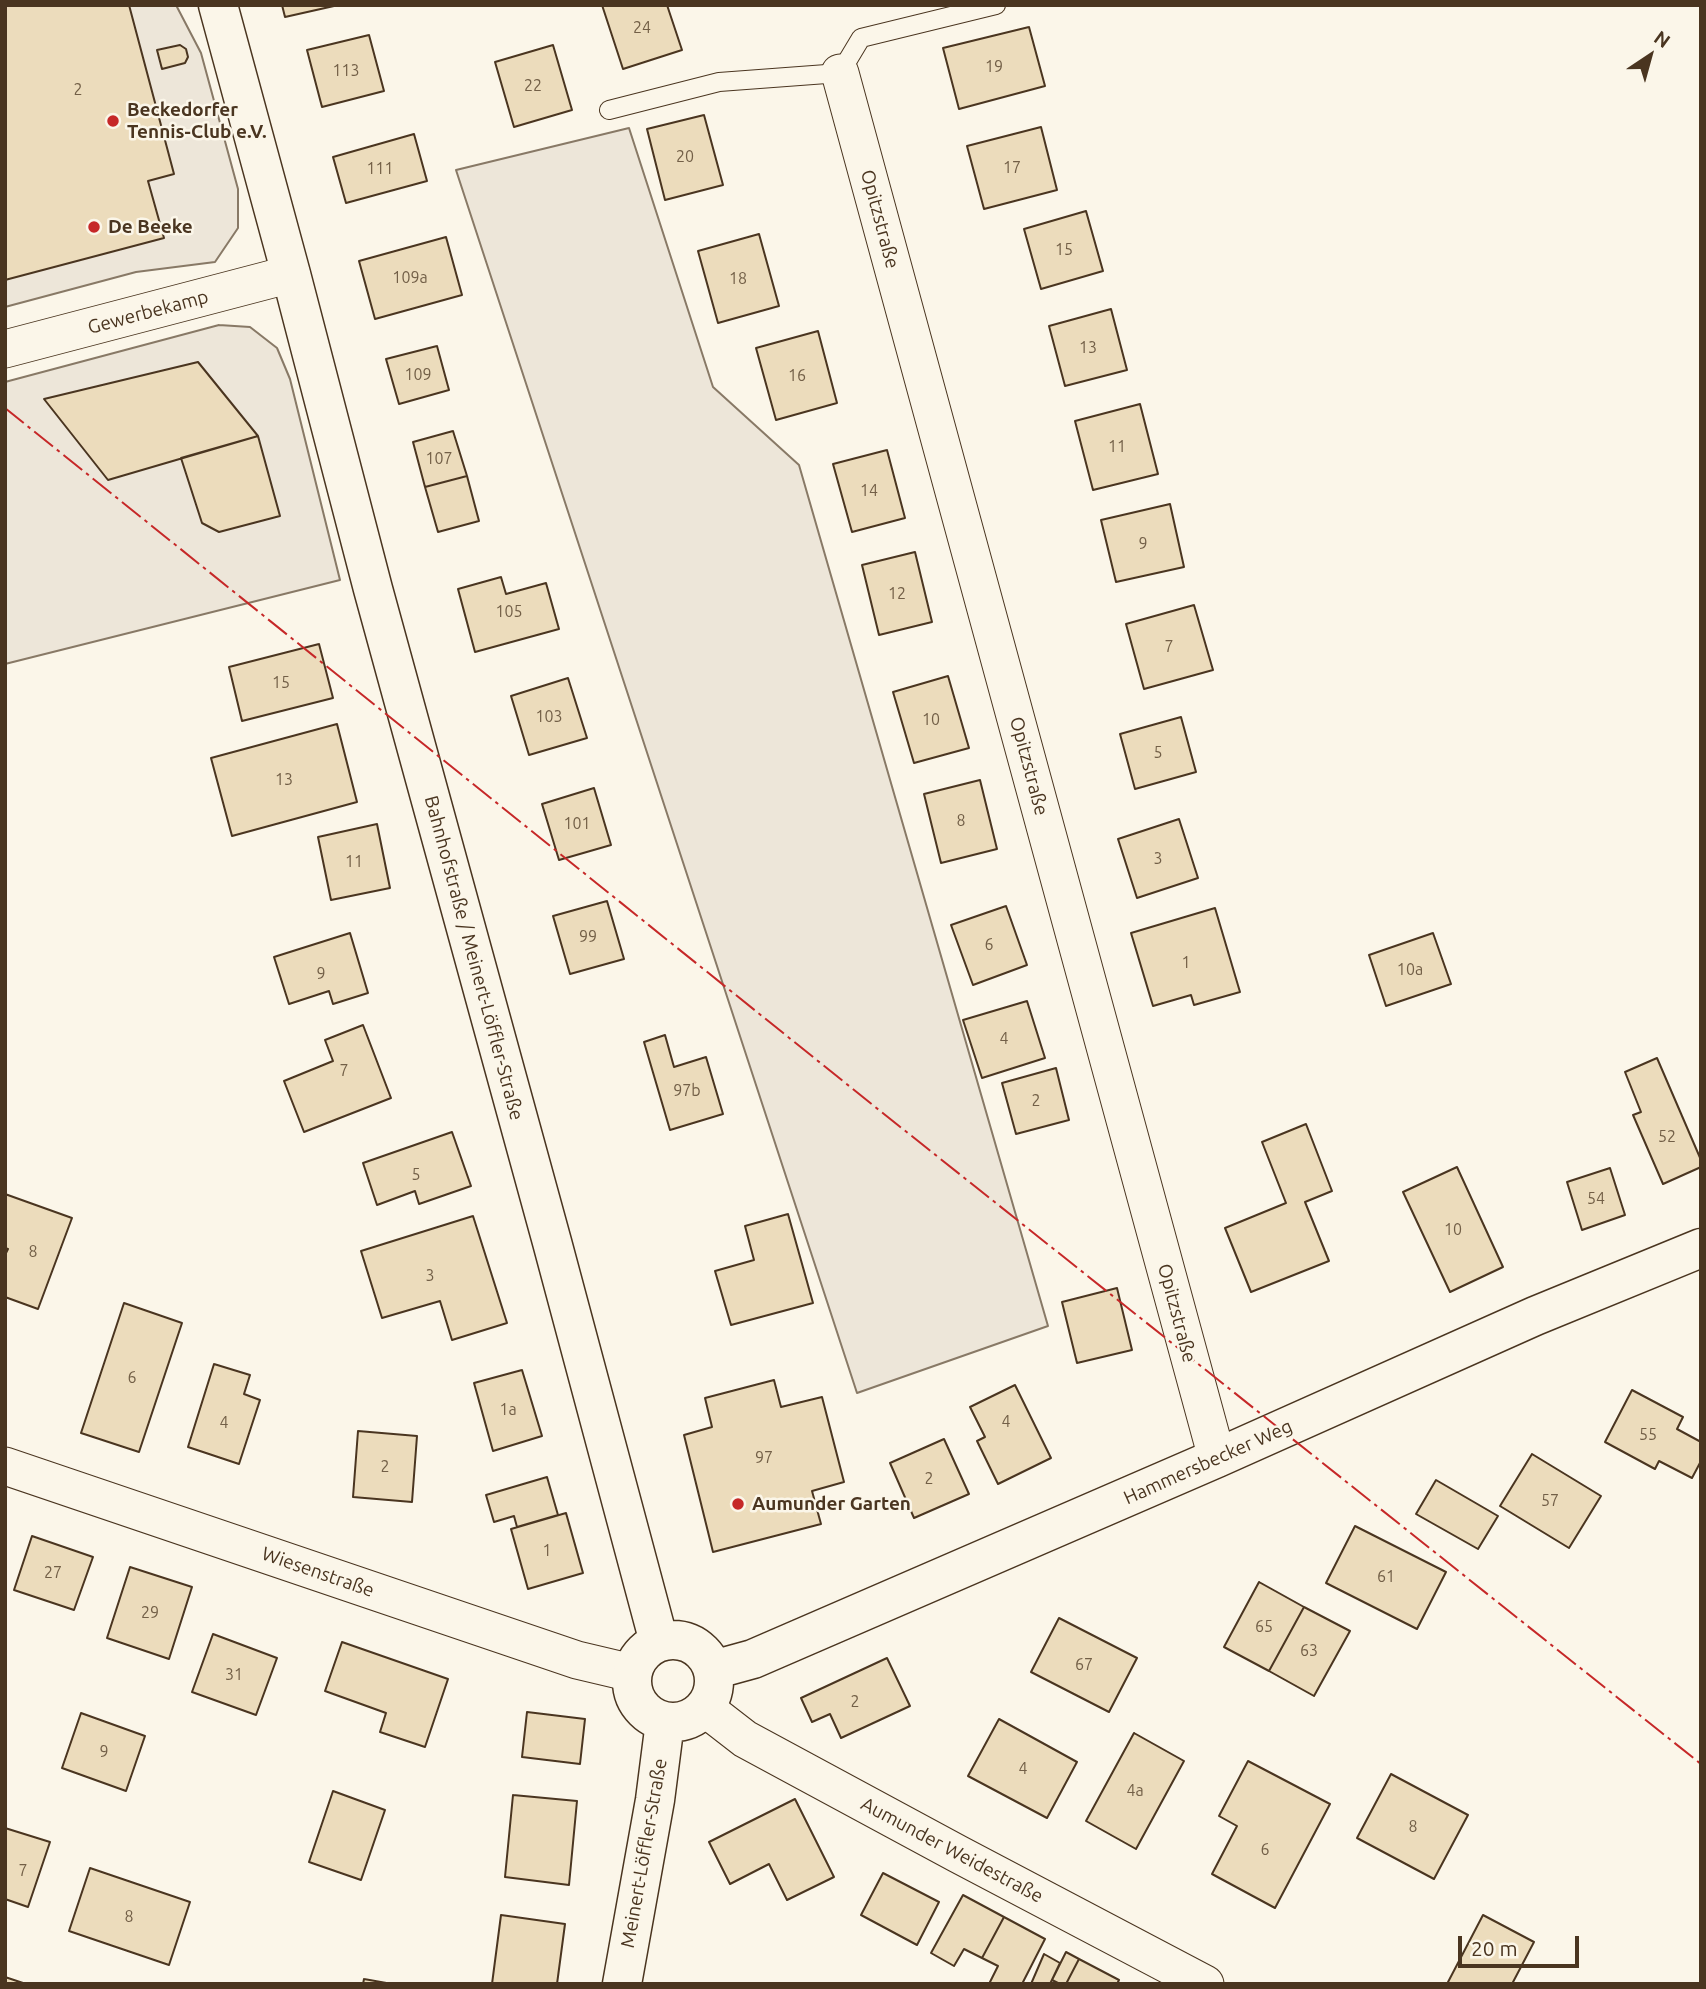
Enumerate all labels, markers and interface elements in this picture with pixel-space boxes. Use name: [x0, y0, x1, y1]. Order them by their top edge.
house number: 24: [633, 18, 651, 38]
north arrow: [1615, 21, 1685, 91]
text: N: [1650, 26, 1675, 52]
house number: 19: [985, 57, 1003, 77]
house number: 113: [332, 61, 360, 81]
house number: 22: [524, 76, 542, 96]
house number: 2: [73, 80, 83, 100]
place label: Beckedorfer Tennis-Club e.V.: [127, 99, 267, 143]
marker: Beckedorfer Tennis-Club e.V.: [105, 113, 121, 129]
house number: 20: [676, 147, 694, 167]
house number: 17: [1003, 158, 1021, 178]
house number: 111: [366, 159, 394, 179]
street label: Opitzstraße: [856, 167, 904, 271]
place label: De Beeke: [108, 216, 193, 238]
marker: De Beeke: [86, 219, 102, 235]
house number: 15: [1055, 240, 1073, 260]
house number: 109a: [392, 268, 428, 288]
house number: 18: [729, 269, 747, 289]
street label: Gewerbekamp: [85, 285, 211, 339]
house number: 13: [1079, 338, 1097, 358]
house number: 109: [404, 365, 432, 385]
house number: 16: [788, 366, 806, 386]
house number: 11: [1108, 437, 1126, 457]
house number: 107: [425, 449, 453, 469]
house number: 14: [860, 481, 878, 501]
house number: 9: [1138, 534, 1148, 554]
house number: 12: [888, 584, 906, 604]
house number: 105: [495, 602, 523, 622]
house number: 7: [1164, 637, 1174, 657]
house number: 15: [272, 673, 290, 693]
house number: 103: [535, 707, 563, 727]
house number: 10: [922, 710, 940, 730]
street label: Opitzstraße: [1005, 714, 1053, 818]
house number: 5: [1153, 743, 1163, 763]
house number: 13: [275, 770, 293, 790]
street label: Bahnhofstraße / Meinert-Löffler-Straße: [420, 793, 528, 1123]
house number: 8: [956, 811, 966, 831]
house number: 101: [563, 814, 591, 834]
house number: 3: [1153, 849, 1163, 869]
house number: 11: [345, 852, 363, 872]
house number: 99: [579, 927, 597, 947]
house number: 6: [984, 935, 994, 955]
house number: 1: [1181, 953, 1191, 973]
house number: 10a: [1397, 960, 1423, 980]
house number: 9: [316, 964, 326, 984]
house number: 4: [999, 1029, 1009, 1049]
house number: 7: [339, 1061, 349, 1081]
house number: 97b: [673, 1081, 701, 1101]
house number: 2: [1031, 1091, 1041, 1111]
house number: 52: [1658, 1127, 1676, 1147]
house number: 5: [411, 1165, 421, 1185]
house number: 54: [1587, 1189, 1605, 1209]
house number: 10: [1444, 1220, 1462, 1240]
house number: 8: [28, 1242, 38, 1262]
street label: Opitzstraße: [1153, 1261, 1201, 1365]
house number: 3: [425, 1266, 435, 1286]
house number: 6: [127, 1368, 137, 1388]
house number: 1a: [499, 1400, 517, 1420]
house number: 4: [1001, 1412, 1011, 1432]
house number: 4: [219, 1413, 229, 1433]
street label: Hammersbecker Weg: [1120, 1415, 1296, 1509]
house number: 55: [1639, 1425, 1657, 1445]
house number: 97: [755, 1448, 773, 1468]
house number: 2: [380, 1457, 390, 1477]
house number: 2: [924, 1469, 934, 1489]
house number: 57: [1541, 1491, 1559, 1511]
place label: Aumunder Garten: [752, 1493, 911, 1515]
marker: Aumunder Garten: [730, 1496, 746, 1512]
house number: 1: [542, 1541, 552, 1561]
street label: Wiesenstraße: [259, 1542, 377, 1602]
house number: 27: [44, 1563, 62, 1583]
house number: 61: [1377, 1567, 1395, 1587]
house number: 29: [141, 1603, 159, 1623]
house number: 65: [1255, 1617, 1273, 1637]
house number: 63: [1300, 1641, 1318, 1661]
house number: 67: [1075, 1655, 1093, 1675]
house number: 31: [225, 1665, 243, 1685]
house number: 2: [850, 1692, 860, 1712]
house number: 9: [99, 1742, 109, 1762]
street label: Meinert-Löffler-Straße: [616, 1756, 672, 1950]
house number: 4: [1018, 1759, 1028, 1779]
house number: 4a: [1126, 1781, 1144, 1801]
street label: Aumunder Weidestraße: [857, 1792, 1047, 1908]
house number: 8: [1408, 1817, 1418, 1837]
house number: 6: [1260, 1840, 1270, 1860]
house number: 7: [18, 1861, 28, 1881]
house number: 8: [124, 1907, 134, 1927]
scale bar: [1461, 1923, 1582, 1967]
text: 20 m: [1471, 1936, 1518, 1960]

